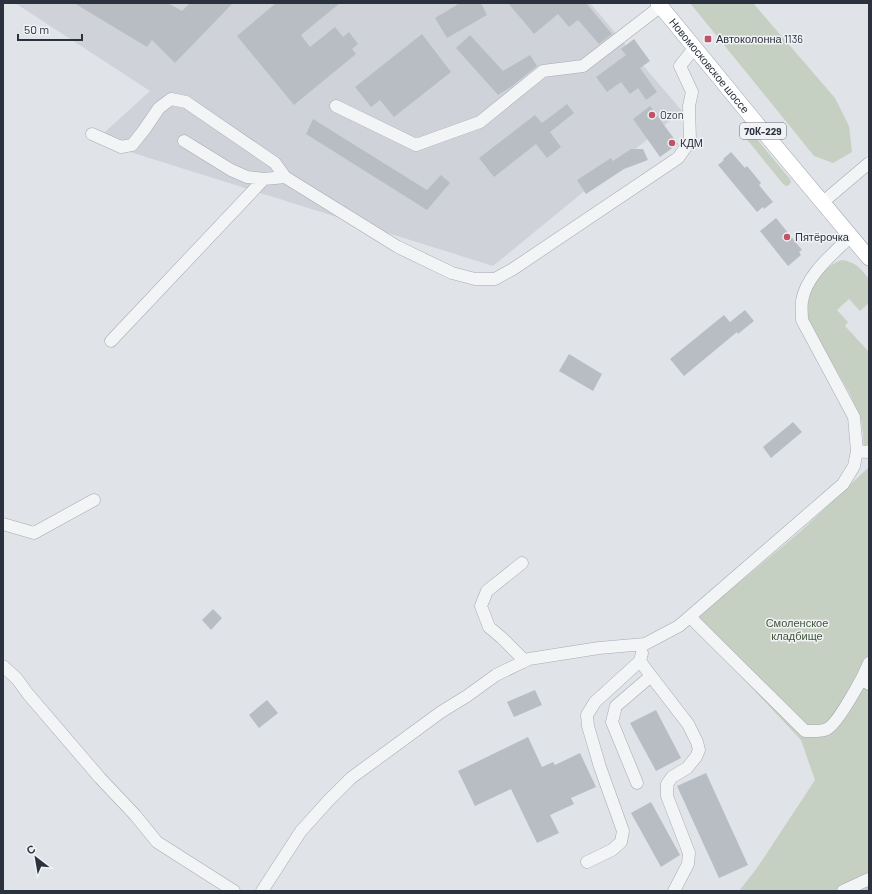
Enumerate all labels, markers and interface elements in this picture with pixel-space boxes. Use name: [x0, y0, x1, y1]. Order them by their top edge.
street label: Новомосковское шоссе: [667, 15, 752, 115]
scale bar: [18, 16, 82, 42]
text: 50 m: [24, 22, 49, 36]
place label: Автоколонна 1136: [716, 32, 803, 45]
marker: Автоколонна 1136: [703, 34, 713, 44]
place label: Ozon: [660, 108, 684, 121]
marker: Ozon: [647, 110, 657, 120]
road number: 70К-229: [740, 123, 786, 139]
place label: КДМ: [680, 136, 703, 149]
marker: КДМ: [667, 138, 677, 148]
place label: Пятёрочка: [795, 230, 850, 243]
marker: Пятёрочка: [782, 232, 792, 242]
park label: Смоленское кладбище: [766, 616, 828, 642]
north arrow: [16, 838, 56, 878]
text: С: [24, 841, 37, 857]

